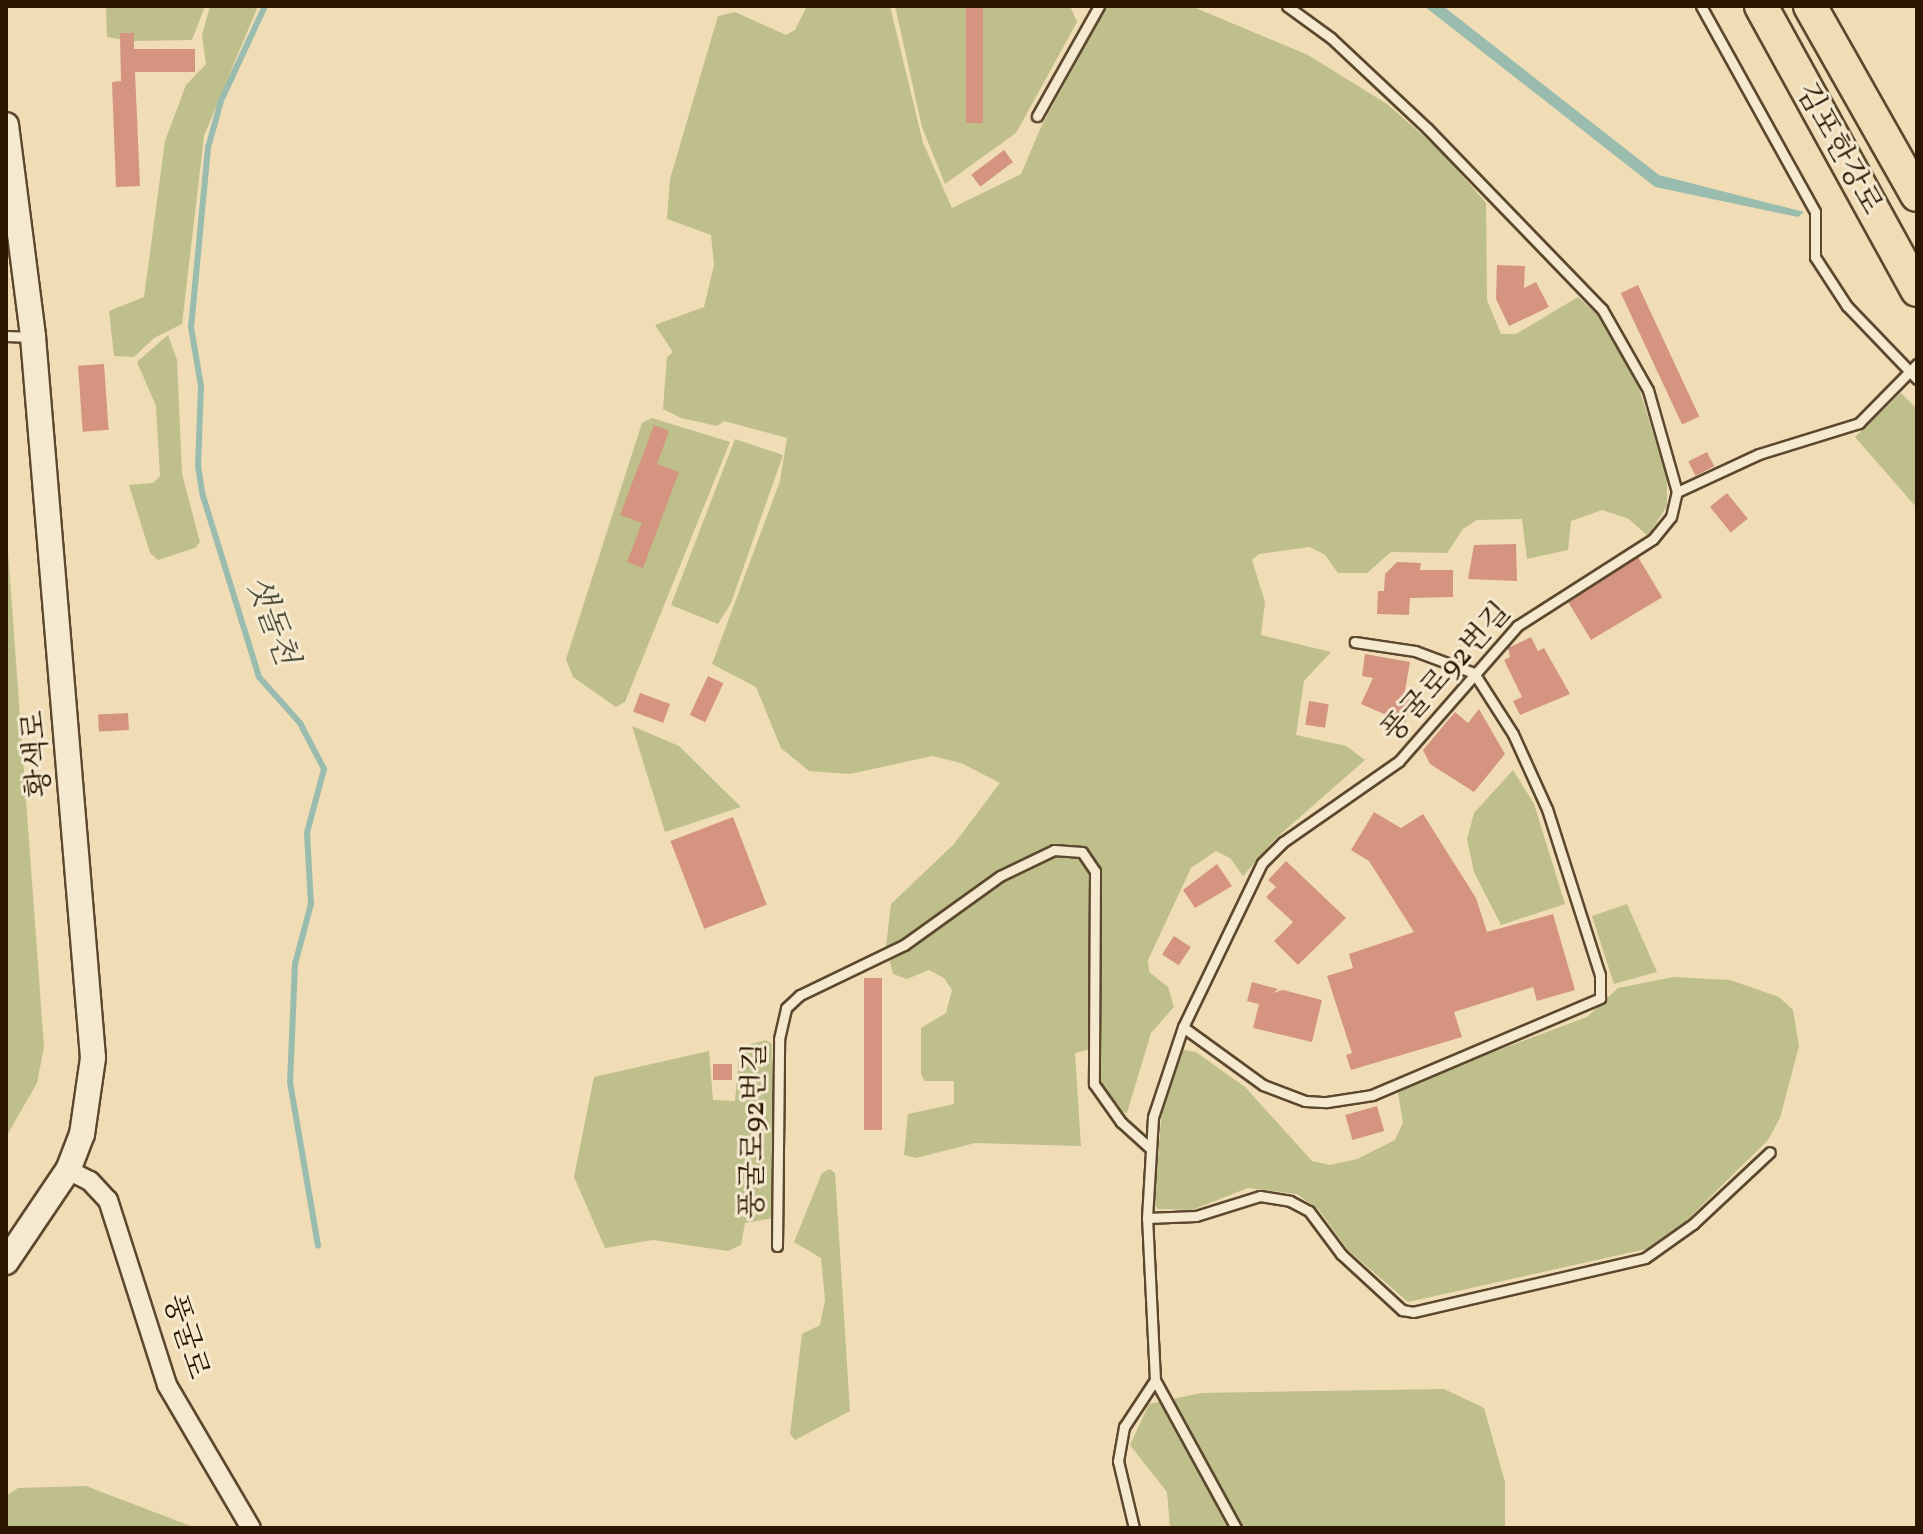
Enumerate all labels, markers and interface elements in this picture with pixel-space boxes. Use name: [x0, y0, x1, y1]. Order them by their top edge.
street label: 김포한강로: [1787, 77, 1889, 221]
water label: 샛돌천: [236, 571, 304, 671]
street label: 풍굴로92번길: [1375, 595, 1519, 751]
street label: 황색로: [16, 709, 60, 799]
street label: 풍굴로92번길: [735, 1042, 775, 1220]
street label: 풍굴로: [154, 1290, 216, 1384]

